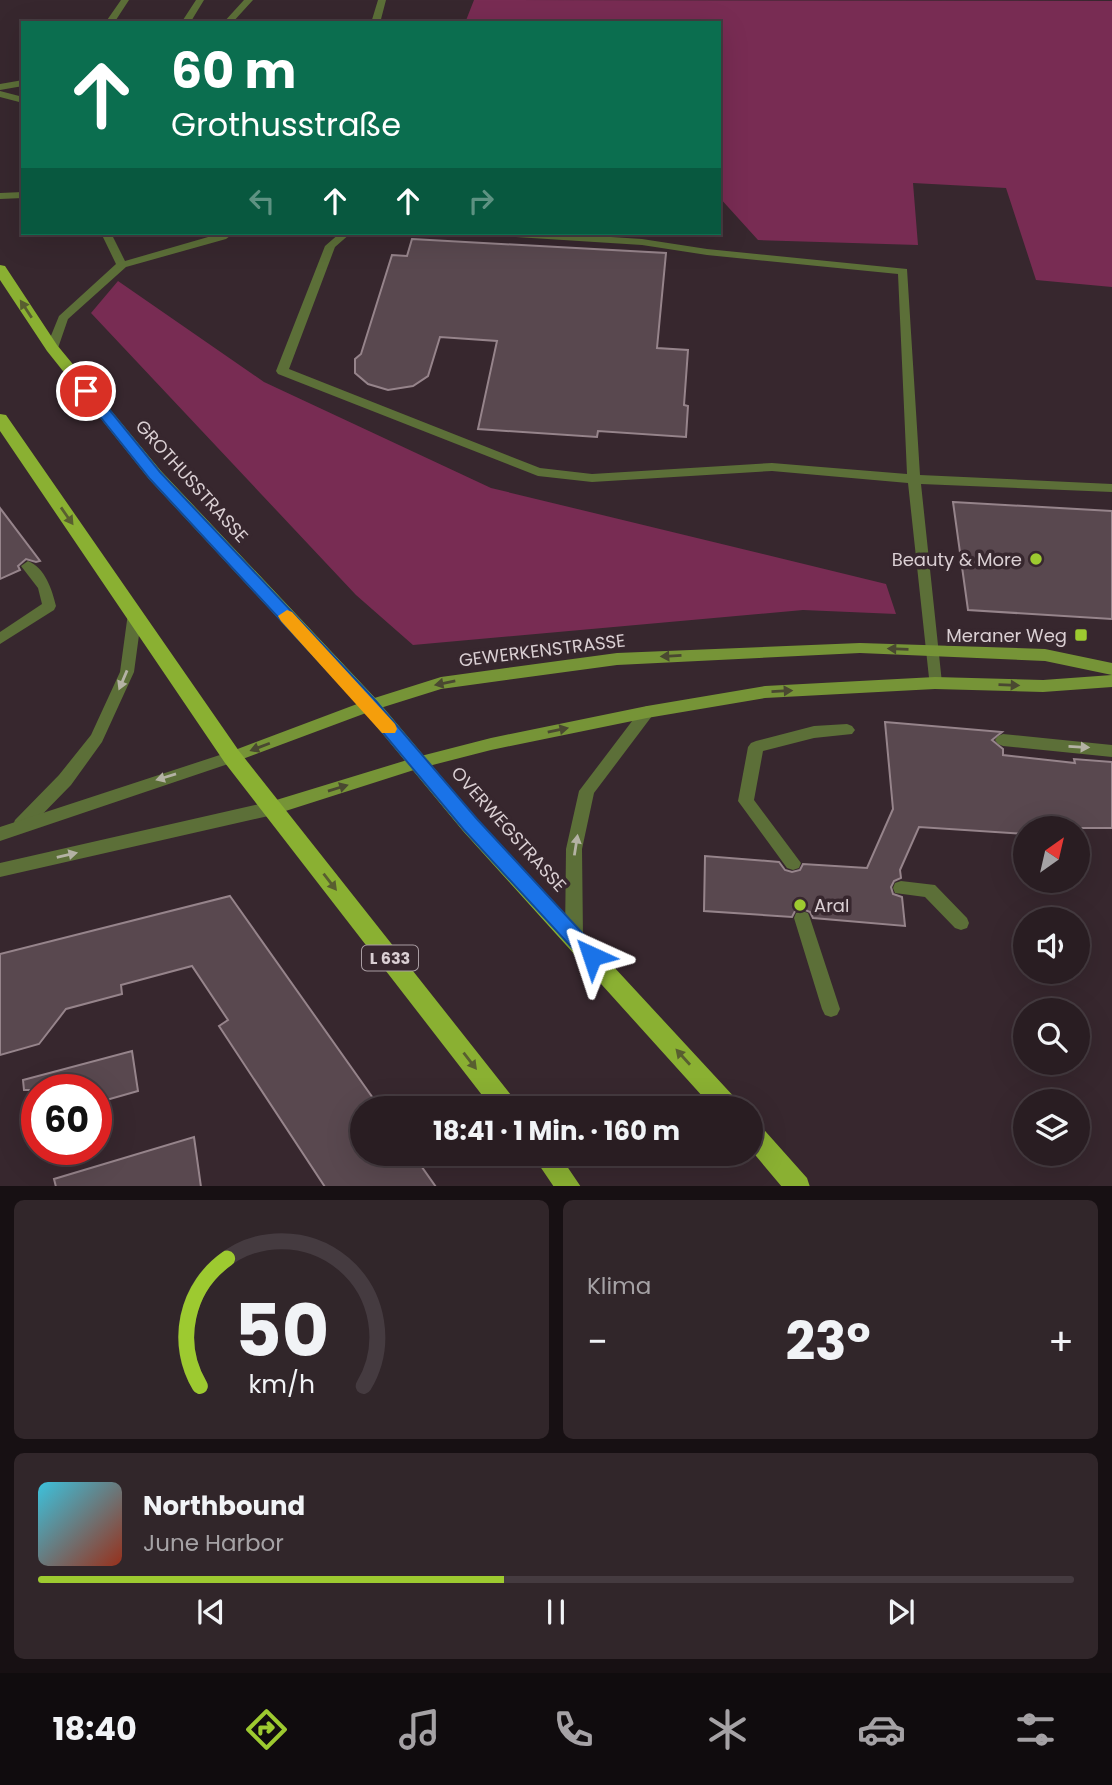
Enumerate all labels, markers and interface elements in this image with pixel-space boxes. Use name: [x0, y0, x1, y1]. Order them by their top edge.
text: 60 m: [171, 37, 296, 105]
icon: ahead: [56, 49, 147, 140]
text: Grothusstraße: [171, 102, 401, 147]
icon: left: [243, 182, 281, 220]
icon: ahead: [316, 182, 354, 220]
icon: ahead: [389, 182, 427, 220]
icon: right: [462, 182, 500, 220]
one-way arrow: [19, 300, 33, 318]
pin: [56, 361, 116, 421]
icon: arrive: [67, 372, 105, 410]
street label: GROTHUSSTRASSE: [130, 414, 254, 548]
one-way arrow: [60, 507, 74, 525]
place label: Beauty & More: [892, 547, 1022, 572]
marker: Beauty & More: [1028, 551, 1044, 567]
place label: Meraner Weg: [946, 623, 1067, 648]
street label: GEWERKENSTRASSE: [457, 627, 627, 673]
marker: Meraner Weg: [1073, 627, 1089, 643]
one-way arrow: [887, 643, 909, 655]
one-way arrow: [660, 651, 682, 662]
one-way arrow: [117, 670, 128, 691]
one-way arrow: [434, 678, 456, 689]
one-way arrow: [999, 680, 1021, 691]
one-way arrow: [771, 685, 793, 696]
one-way arrow: [547, 724, 569, 735]
one-way arrow: [249, 741, 270, 752]
one-way arrow: [1069, 742, 1091, 753]
street label: OVERWEGSTRASSE: [446, 761, 572, 897]
one-way arrow: [156, 772, 177, 782]
one-way arrow: [328, 782, 349, 793]
north arrow: [1013, 816, 1090, 892]
map controls: [1013, 816, 1090, 1166]
one-way arrow: [571, 834, 582, 856]
one-way arrow: [56, 850, 78, 861]
one-way arrow: [322, 873, 336, 891]
place label: Aral: [814, 893, 849, 918]
marker: Aral: [792, 897, 808, 913]
button: sound: [1013, 907, 1090, 984]
position arrow: [555, 919, 629, 993]
road number: L 633: [362, 946, 418, 970]
button: search: [1013, 998, 1090, 1075]
one-way arrow: [675, 1048, 691, 1066]
one-way arrow: [463, 1052, 477, 1070]
speed limit sign: 60: [21, 1074, 112, 1165]
button: layers: [1013, 1089, 1090, 1166]
text: 18:41 · 1 Min. · 160 m: [433, 1113, 680, 1149]
text: Klima: [587, 1270, 651, 1302]
text: 50: [234, 1280, 329, 1381]
text: 23°: [785, 1305, 871, 1378]
text: −: [587, 1315, 608, 1368]
text: +: [1048, 1315, 1074, 1368]
text: km/h: [248, 1366, 315, 1401]
text: Northbound: [143, 1488, 305, 1524]
text: June Harbor: [143, 1527, 284, 1559]
icon: previous: [192, 1593, 230, 1631]
icon: pause: [537, 1593, 575, 1631]
icon: next: [882, 1593, 920, 1631]
icon: directions: [242, 1705, 291, 1754]
icon: music: [395, 1705, 444, 1754]
icon: phone: [549, 1705, 598, 1754]
icon: climate: [703, 1705, 752, 1754]
icon: car: [857, 1705, 906, 1754]
icon: filters: [1011, 1705, 1060, 1754]
text: 18:40: [52, 1706, 137, 1751]

